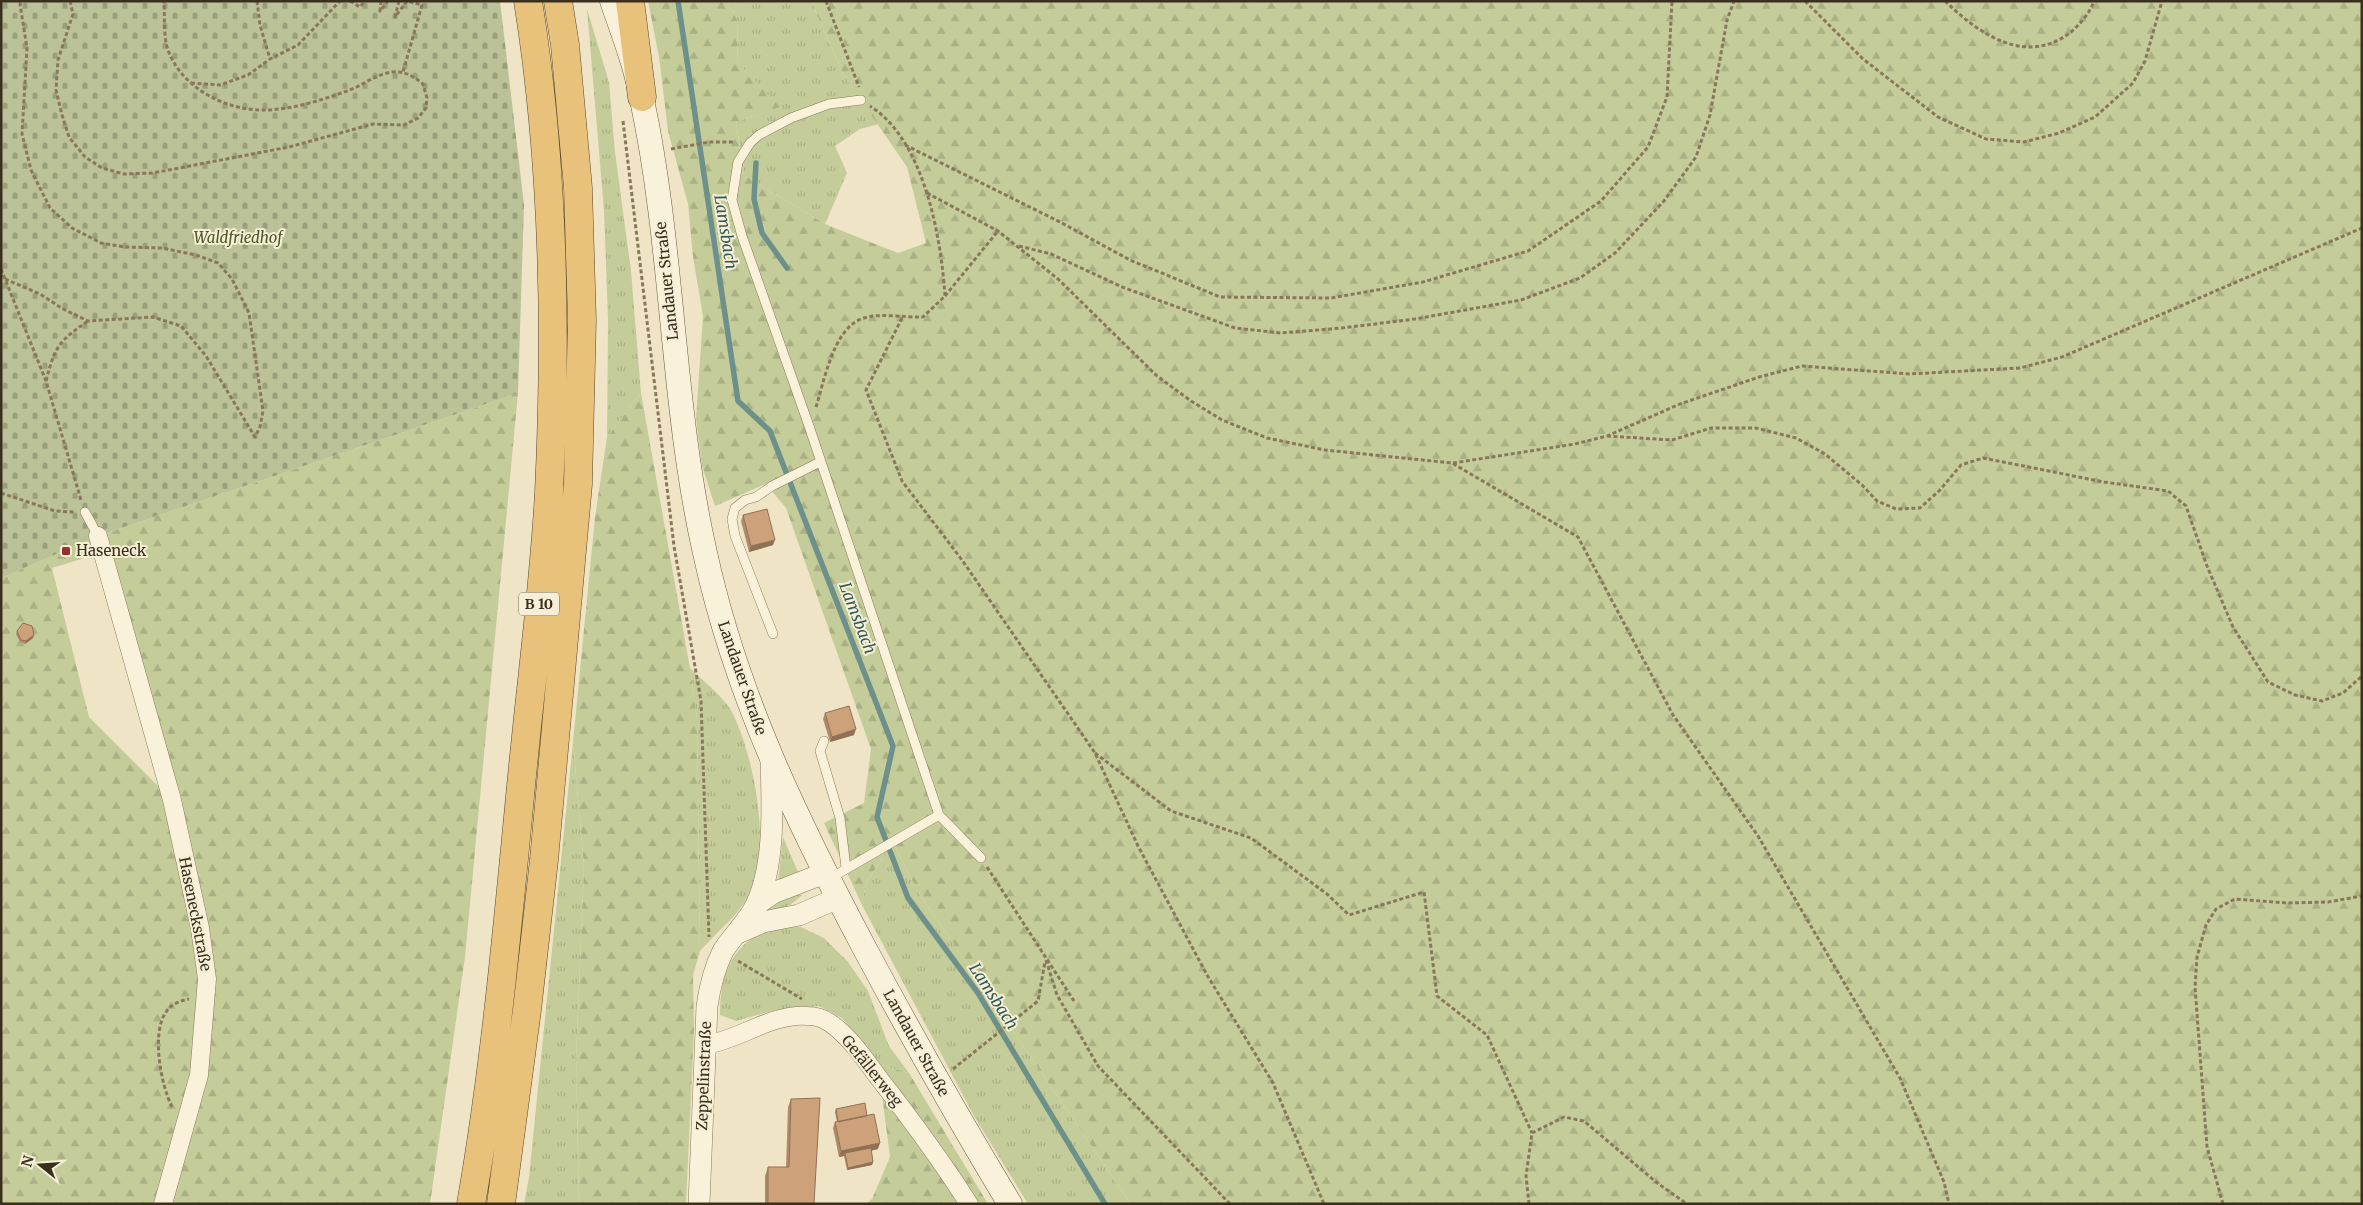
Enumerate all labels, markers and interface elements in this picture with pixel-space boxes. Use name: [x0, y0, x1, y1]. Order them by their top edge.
water label: Lamsbach: [710, 193, 742, 271]
street label: Landauer Straße: [651, 221, 682, 341]
park label: Waldfriedhof: [194, 228, 284, 247]
place label: Haseneck: [76, 541, 147, 560]
marker: Haseneck: [60, 545, 72, 557]
water label: Lamsbach: [835, 579, 881, 657]
road number: B 10: [519, 592, 559, 616]
street label: Landauer Straße: [714, 618, 771, 738]
street label: Haseneckstraße: [175, 855, 216, 973]
water label: Lamsbach: [965, 959, 1023, 1033]
street label: Landauer Straße: [879, 986, 954, 1100]
street label: Zeppelinstraße: [692, 1021, 715, 1131]
street label: Gefällerweg: [838, 1031, 907, 1110]
north arrow: [15, 1140, 65, 1190]
text: N: [17, 1153, 38, 1169]

